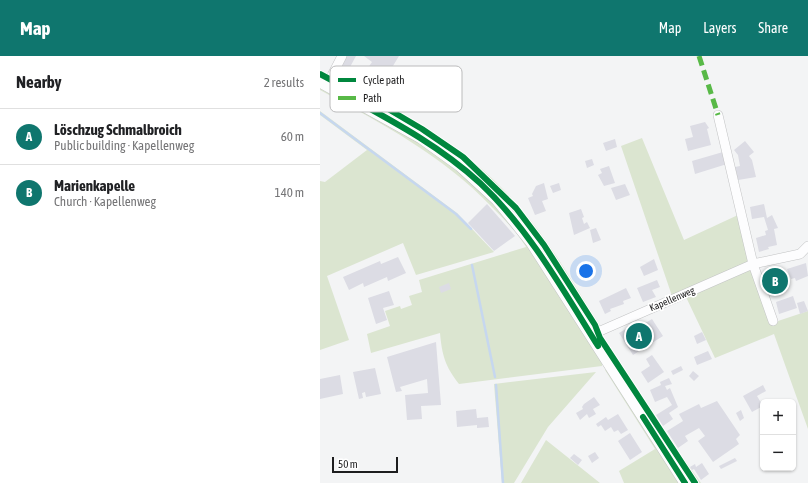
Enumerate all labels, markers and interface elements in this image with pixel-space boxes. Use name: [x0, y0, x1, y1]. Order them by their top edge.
text: Map: [20, 17, 51, 39]
text: Map: [659, 20, 681, 36]
text: Layers: [703, 20, 736, 36]
text: Share: [758, 20, 788, 36]
legend: [330, 66, 462, 112]
text: Nearby: [16, 72, 62, 92]
text: Cycle path: [363, 74, 405, 86]
text: 2 results: [264, 75, 304, 90]
text: Path: [363, 92, 382, 104]
text: Löschzug Schmalbroich: [54, 121, 182, 138]
text: A: [26, 129, 32, 144]
text: 60 m: [281, 129, 304, 144]
text: Public building · Kapellenweg: [54, 138, 194, 153]
text: Marienkapelle: [54, 177, 135, 194]
text: B: [26, 185, 32, 200]
text: 140 m: [275, 185, 304, 200]
text: Church · Kapellenweg: [54, 194, 156, 209]
your location: [576, 261, 596, 281]
pin: B: [762, 266, 788, 296]
street label: Kapellenweg: [648, 284, 697, 313]
pin: A: [626, 321, 652, 351]
map controls: [760, 399, 796, 471]
button: +: [760, 399, 796, 435]
button: −: [760, 435, 796, 471]
scale bar: [332, 455, 398, 474]
text: 50 m: [338, 458, 358, 470]

